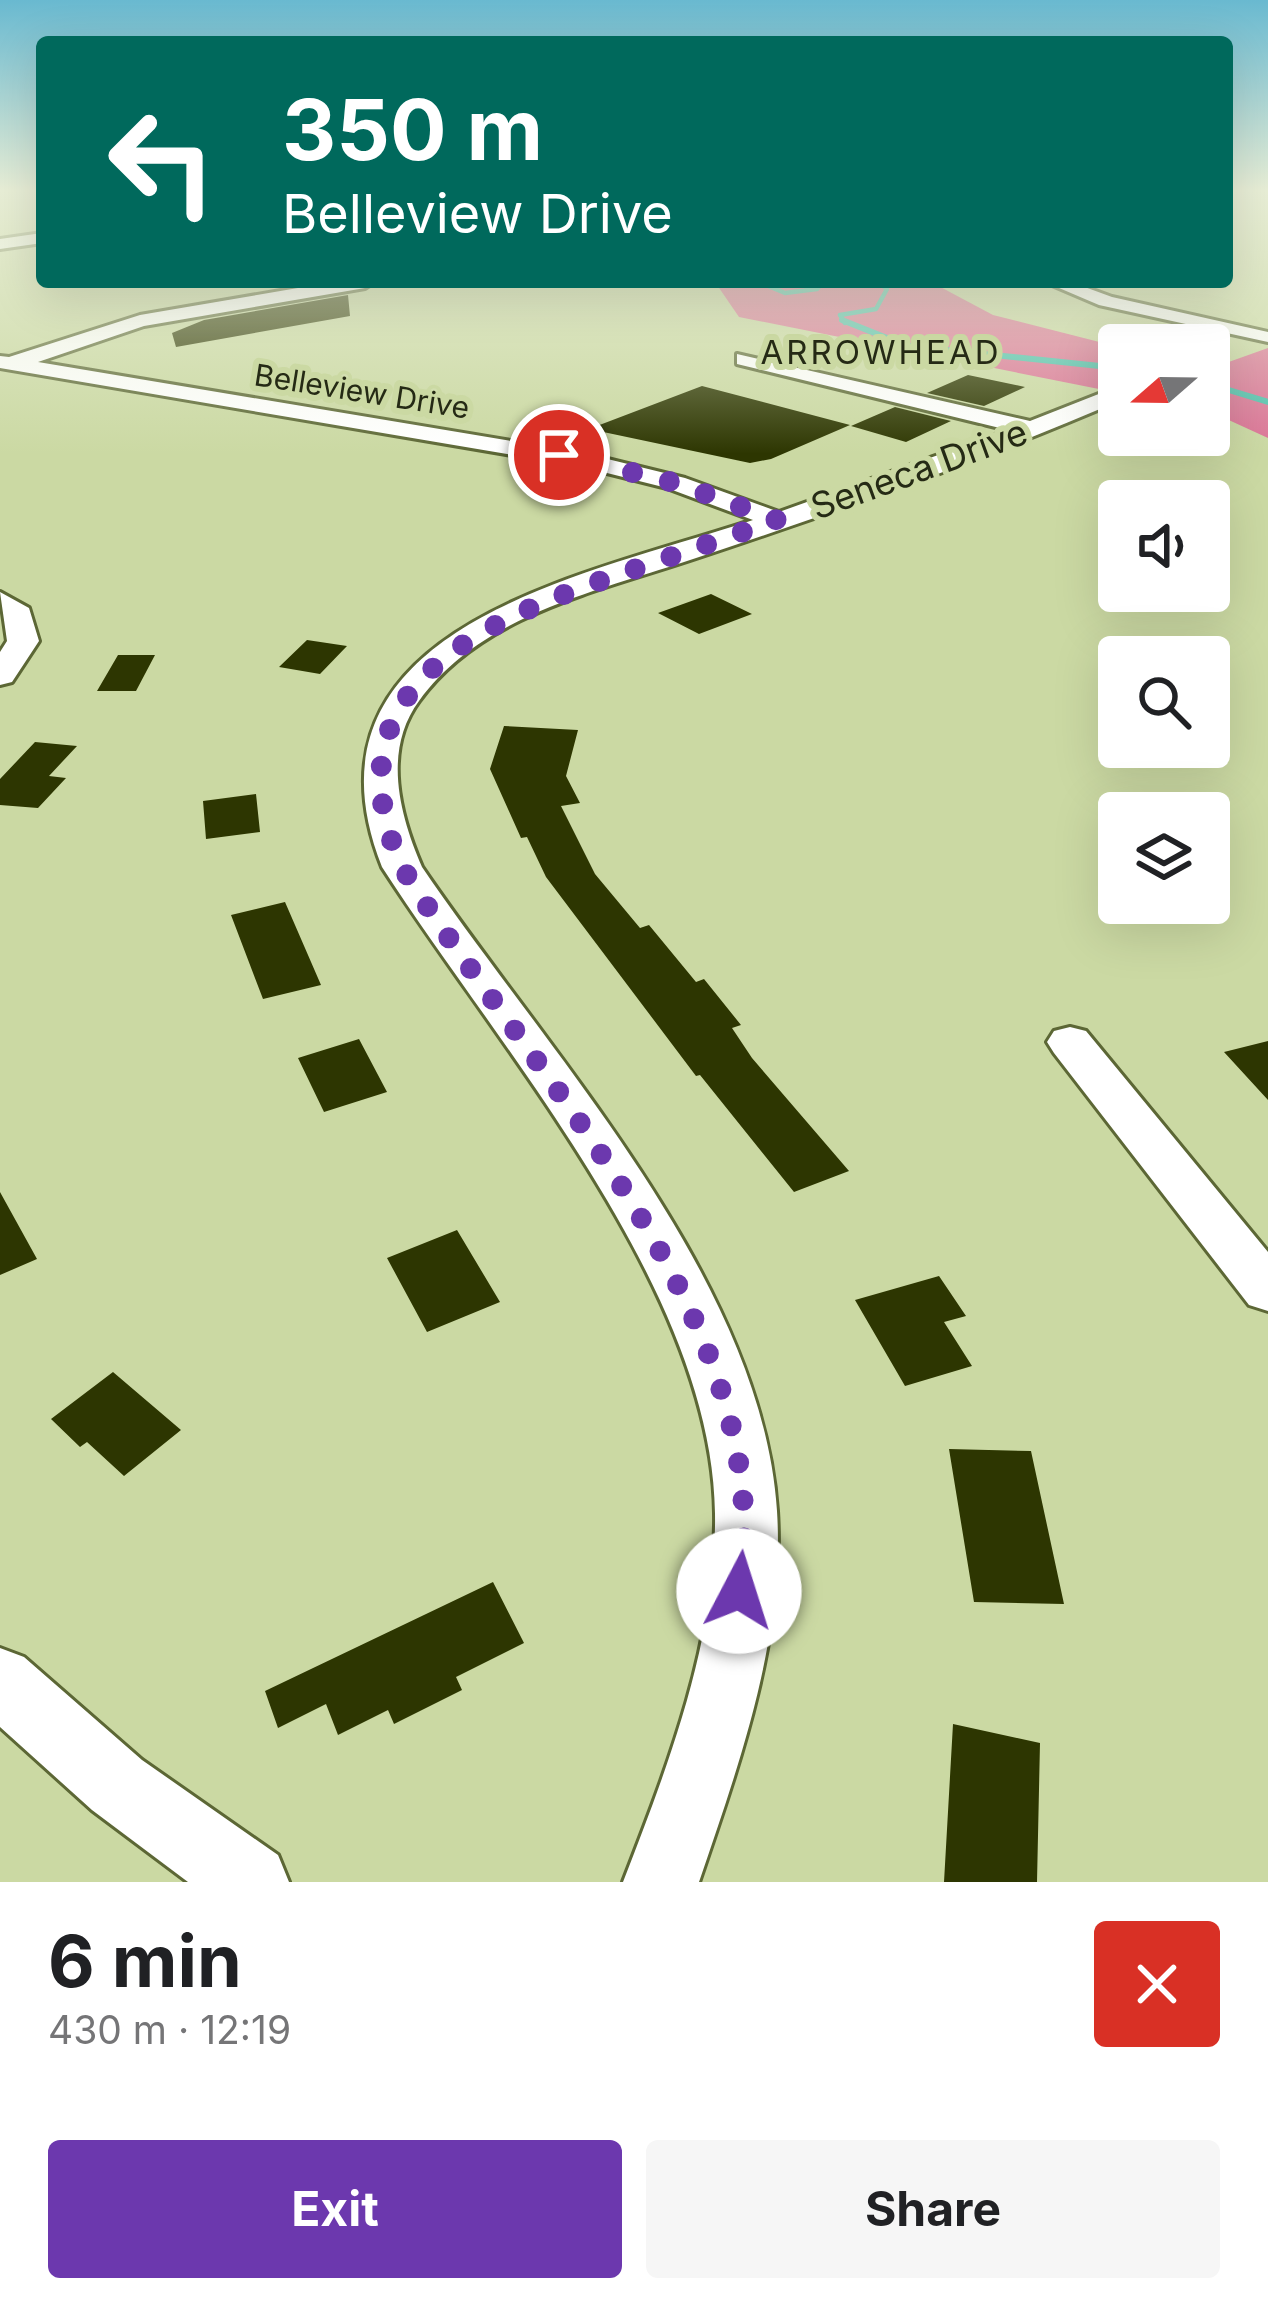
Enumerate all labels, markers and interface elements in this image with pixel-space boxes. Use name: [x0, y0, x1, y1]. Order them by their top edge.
text: 350 m: [282, 79, 543, 180]
icon: left: [84, 84, 240, 240]
text: Belleview Drive: [282, 181, 673, 246]
north arrow: [1098, 324, 1230, 456]
map controls: [1098, 324, 1230, 924]
district label: ARROWHEAD: [761, 332, 1001, 372]
street label: Belleview Drive: [252, 356, 472, 426]
pin: [508, 404, 610, 506]
street label: Seneca Drive: [805, 410, 1033, 528]
icon: arrive: [526, 422, 592, 488]
button: sound: [1098, 480, 1230, 612]
button: search: [1098, 636, 1230, 768]
button: layers: [1098, 792, 1230, 924]
position arrow: [676, 1528, 802, 1654]
text: 6 min: [48, 1917, 242, 2004]
button: close: [1094, 1921, 1220, 2047]
text: 430 m · 12:19: [48, 2006, 291, 2053]
button: Exit: [48, 2140, 622, 2278]
button: Share: [646, 2140, 1220, 2278]

